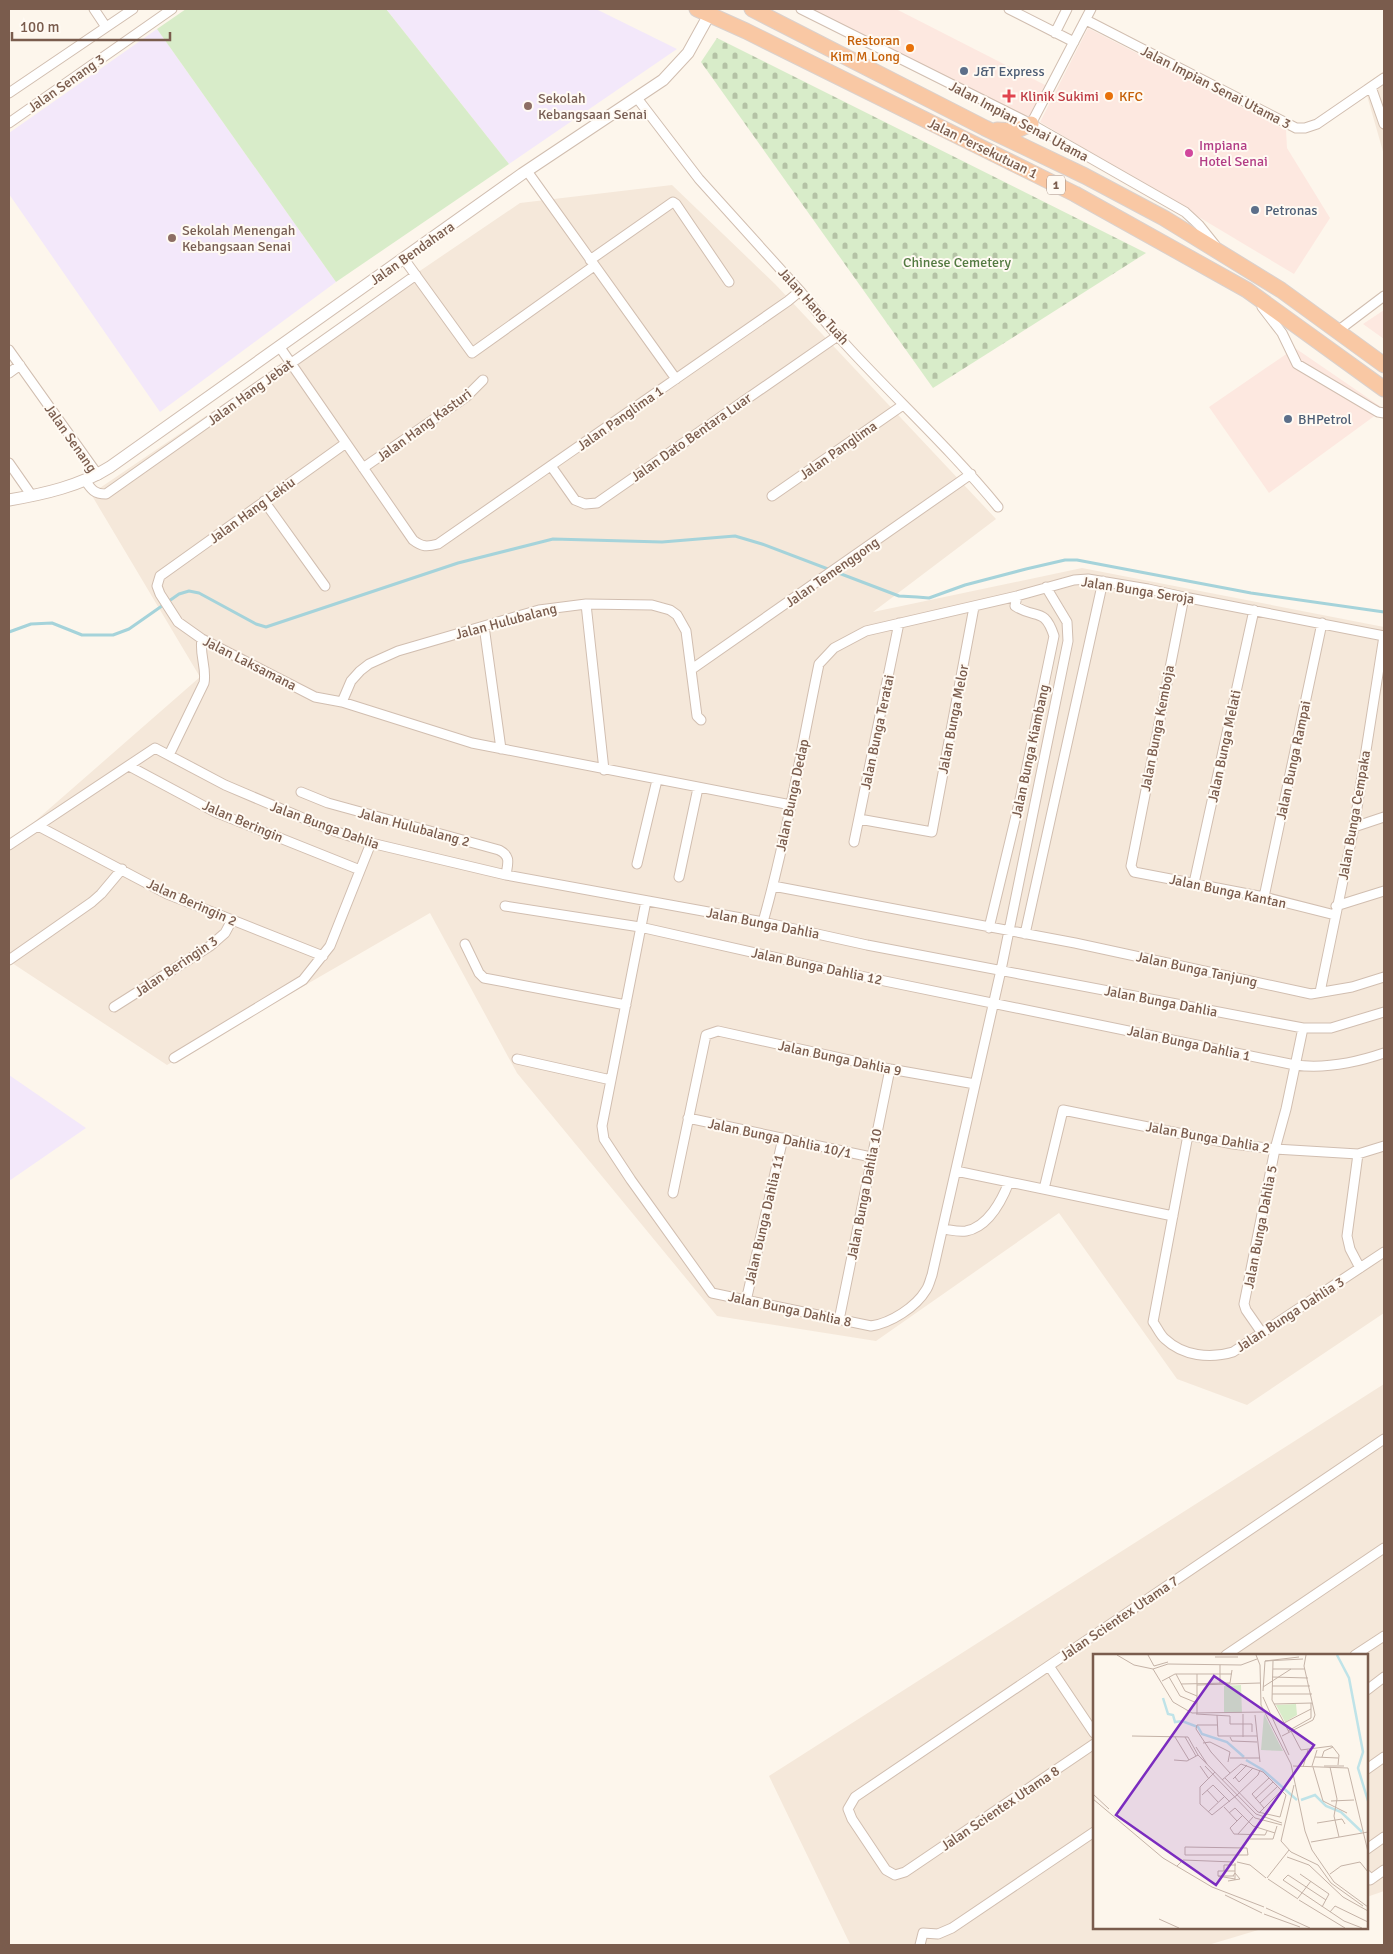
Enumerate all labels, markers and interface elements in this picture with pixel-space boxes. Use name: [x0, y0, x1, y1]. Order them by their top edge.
scale bar: [12, 10, 170, 42]
text: 100 m: [20, 18, 60, 36]
place label: Restoran Kim M Long: [830, 32, 900, 65]
marker: Restoran Kim M Long: [904, 42, 916, 54]
street label: Jalan Impian Senai Utama 3: [1138, 42, 1294, 133]
street label: Jalan Senang 3: [24, 51, 108, 116]
place label: J&T Express: [974, 63, 1045, 80]
marker: J&T Express: [958, 65, 970, 77]
street label: Jalan Impian Senai Utama: [946, 77, 1091, 165]
place label: Klinik Sukimi: [1020, 88, 1099, 105]
place label: KFC: [1119, 88, 1143, 105]
marker: Klinik Sukimi: [1002, 89, 1016, 103]
place label: Sekolah Kebangsaan Senai: [538, 90, 647, 123]
marker: KFC: [1103, 90, 1115, 102]
marker: Sekolah Kebangsaan Senai: [522, 100, 534, 112]
street label: Jalan Persekutuan 1: [925, 114, 1041, 182]
place label: Impiana Hotel Senai: [1199, 137, 1268, 170]
marker: Impiana Hotel Senai: [1183, 147, 1195, 159]
road number: 1: [1047, 176, 1065, 194]
place label: Petronas: [1265, 202, 1318, 219]
marker: Petronas: [1249, 204, 1261, 216]
street label: Jalan Bendahara: [367, 218, 458, 289]
place label: Sekolah Menengah Kebangsaan Senai: [182, 222, 295, 255]
marker: Sekolah Menengah Kebangsaan Senai: [166, 232, 178, 244]
park label: Chinese Cemetery: [903, 254, 1011, 271]
street label: Jalan Hang Tuah: [775, 264, 853, 348]
street label: Jalan Hang Jebat: [204, 355, 297, 429]
street label: Jalan Panglima 1: [574, 382, 667, 454]
street label: Jalan Hang Kasturi: [374, 385, 475, 465]
street label: Jalan Dato Bentara Luar: [628, 389, 755, 485]
street label: Jalan Senang: [41, 401, 100, 476]
place label: BHPetrol: [1298, 411, 1352, 428]
marker: BHPetrol: [1282, 413, 1294, 425]
street label: Jalan Panglima: [796, 417, 880, 483]
street label: Jalan Hang Lekiu: [206, 474, 299, 547]
street label: Jalan Temenggong: [782, 534, 882, 611]
street label: Jalan Bunga Seroja: [1080, 573, 1196, 608]
street label: Jalan Hulubalang: [453, 600, 559, 643]
street label: Jalan Laksamana: [200, 633, 299, 694]
street label: Jalan Bunga Melor: [935, 662, 973, 775]
street label: Jalan Bunga Kemboja: [1137, 664, 1178, 793]
street label: Jalan Bunga Teratai: [857, 673, 898, 791]
street label: Jalan Bunga Kiambang: [1008, 683, 1053, 819]
street label: Jalan Bunga Melati: [1204, 688, 1245, 804]
street label: Jalan Bunga Rampai: [1273, 699, 1314, 821]
street label: Jalan Bunga Dedap: [772, 737, 813, 853]
street label: Jalan Bunga Cempaka: [1335, 749, 1374, 881]
street label: Jalan Beringin: [200, 797, 286, 846]
street label: Jalan Bunga Dahlia: [268, 798, 382, 853]
street label: Jalan Hulubalang 2: [356, 804, 472, 851]
street label: Jalan Bunga Kantan: [1168, 871, 1288, 912]
street label: Jalan Beringin 2: [144, 875, 239, 930]
street label: Jalan Bunga Dahlia: [705, 904, 821, 943]
street label: Jalan Beringin 3: [131, 932, 221, 1000]
street label: Jalan Bunga Dahlia 12: [750, 944, 884, 989]
street label: Jalan Bunga Tanjung: [1135, 948, 1259, 991]
street label: Jalan Bunga Dahlia: [1103, 982, 1219, 1021]
street label: Jalan Bunga Dahlia 1: [1126, 1022, 1252, 1065]
street label: Jalan Bunga Dahlia 9: [777, 1037, 903, 1080]
street label: Jalan Bunga Dahlia 10/1: [706, 1115, 853, 1162]
street label: Jalan Bunga Dahlia 2: [1145, 1118, 1271, 1157]
street label: Jalan Bunga Dahlia 10: [843, 1127, 886, 1261]
street label: Jalan Bunga Dahlia 11: [741, 1152, 788, 1286]
street label: Jalan Bunga Dahlia 5: [1240, 1164, 1281, 1290]
street label: Jalan Bunga Dahlia 3: [1233, 1273, 1348, 1356]
street label: Jalan Bunga Dahlia 8: [727, 1288, 853, 1331]
street label: Jalan Scientex Utama 7: [1057, 1572, 1182, 1664]
inset map: [1093, 1654, 1368, 1929]
street label: Jalan Scientex Utama 8: [938, 1762, 1063, 1854]

